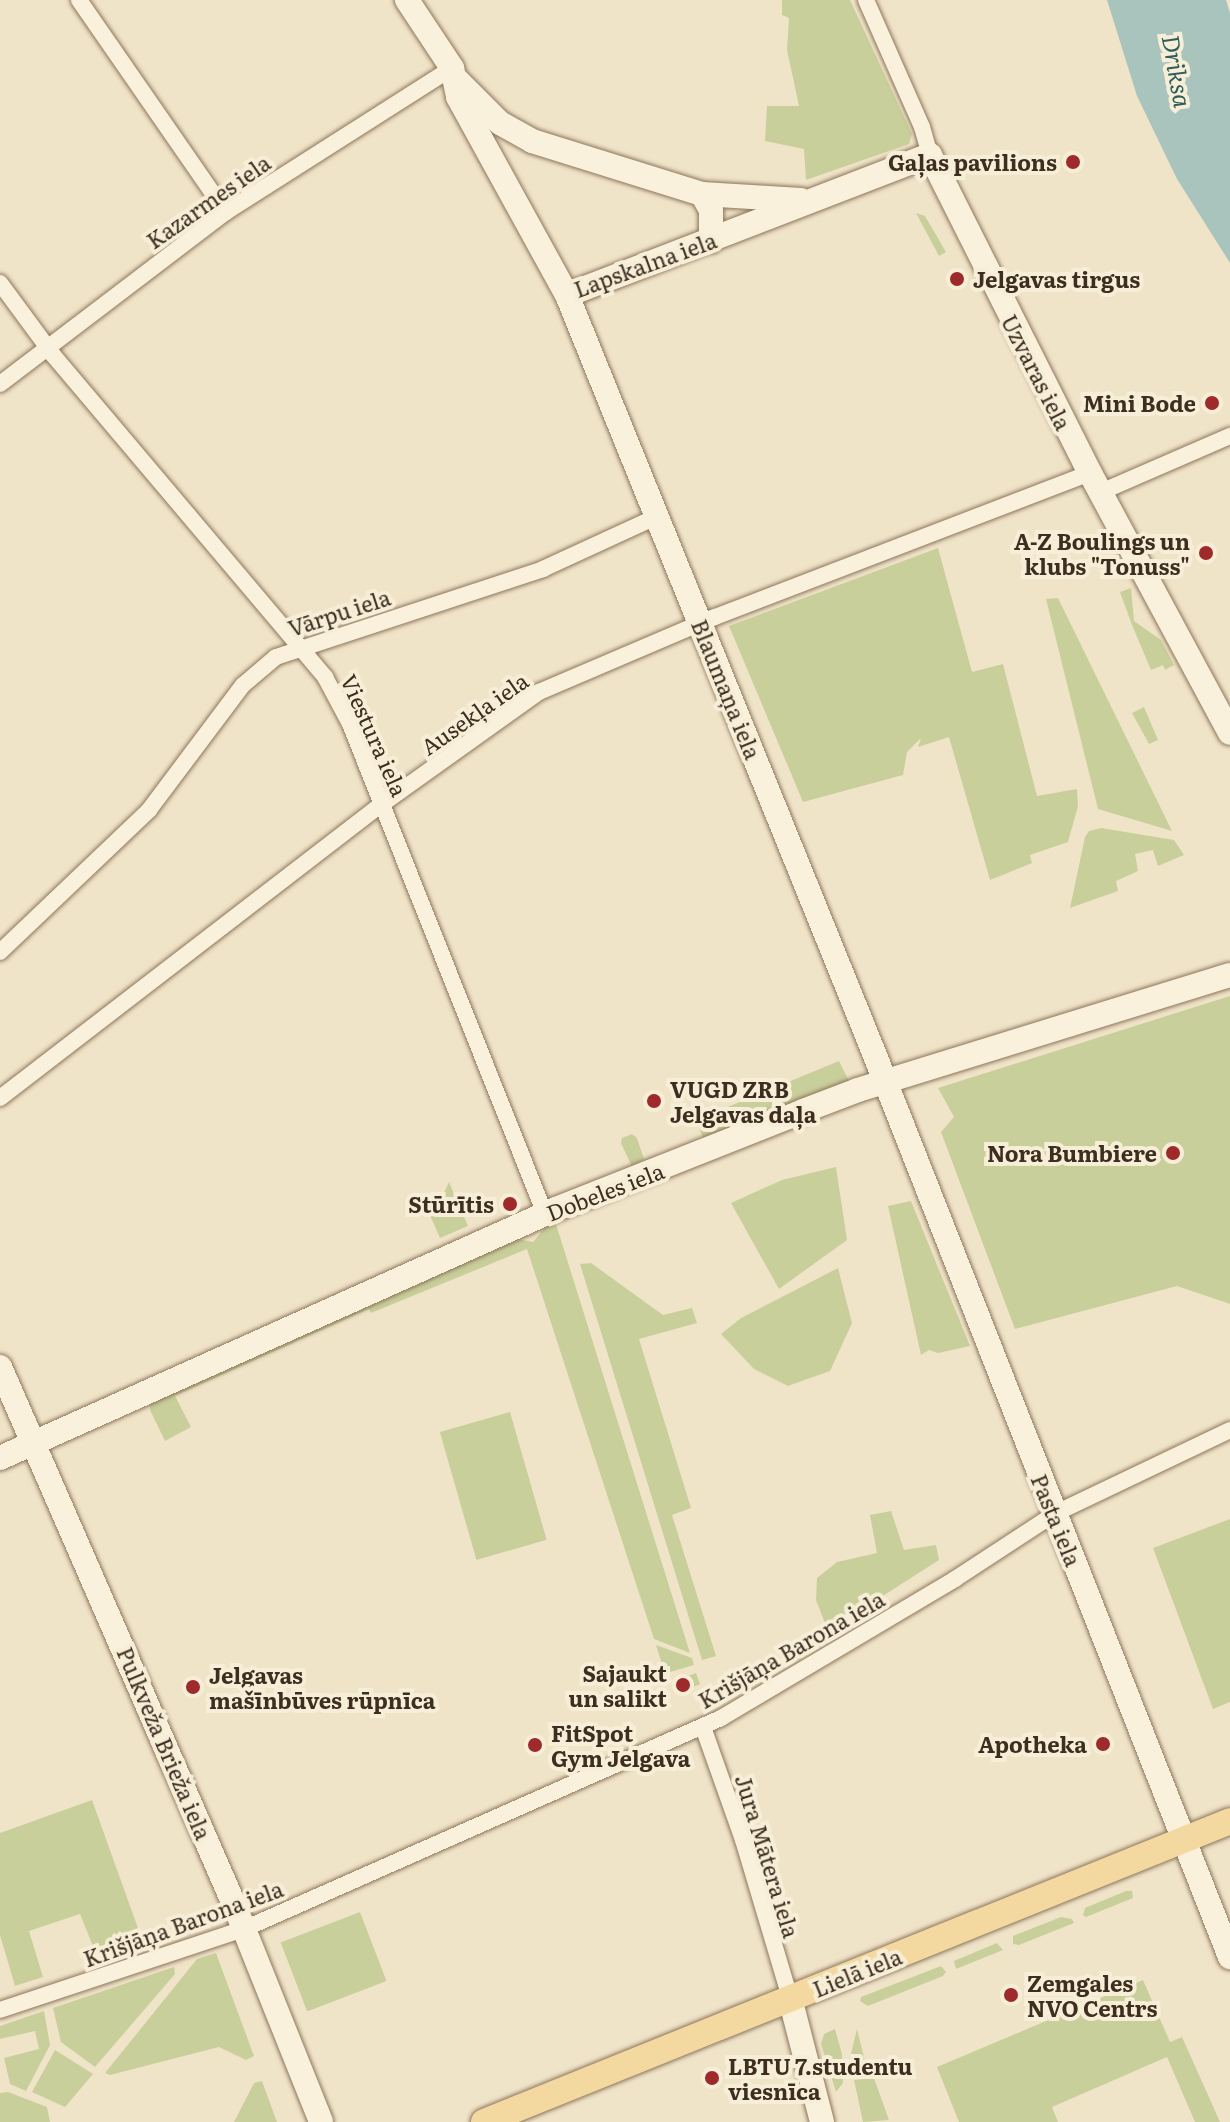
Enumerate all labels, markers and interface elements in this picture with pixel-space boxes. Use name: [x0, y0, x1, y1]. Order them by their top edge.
water label: Driksa: [1157, 33, 1199, 109]
street label: Kazarmes iela: [141, 149, 275, 253]
place label: Gaļas pavilions: [888, 149, 1057, 175]
marker: Gaļas pavilions: [1064, 153, 1082, 171]
street label: Lapskalna iela: [570, 226, 720, 302]
place label: Jelgavas tirgus: [973, 266, 1140, 292]
marker: Jelgavas tirgus: [948, 270, 966, 288]
street label: Uzvaras iela: [997, 310, 1077, 434]
place label: Mini Bode: [1083, 390, 1196, 416]
marker: Mini Bode: [1203, 394, 1221, 412]
place label: A-Z Boulings un klubs "Tonuss": [1014, 527, 1190, 578]
marker: A-Z Boulings un klubs "Tonuss": [1197, 544, 1215, 562]
street label: Vārpu iela: [284, 583, 394, 641]
street label: Blaumaņa iela: [687, 615, 767, 763]
street label: Ausekļa iela: [415, 666, 533, 760]
street label: Viestura iela: [336, 670, 414, 800]
place label: VUGD ZRB Jelgavas daļa: [670, 1075, 816, 1126]
marker: VUGD ZRB Jelgavas daļa: [645, 1092, 663, 1110]
place label: Nora Bumbiere: [987, 1140, 1157, 1166]
marker: Nora Bumbiere: [1164, 1144, 1182, 1162]
street label: Dobeles iela: [543, 1157, 667, 1225]
place label: Stūrītis: [408, 1191, 494, 1217]
marker: Stūrītis: [501, 1195, 519, 1213]
street label: Pasta iela: [1027, 1470, 1087, 1570]
street label: Krišjāņa Barona iela: [693, 1585, 889, 1713]
street label: Pulkveža Brieža iela: [112, 1643, 218, 1843]
place label: Sajaukt un salikt: [568, 1659, 667, 1710]
place label: Jelgavas mašīnbūves rūpnīca: [209, 1661, 436, 1712]
marker: Sajaukt un salikt: [674, 1676, 692, 1694]
marker: Jelgavas mašīnbūves rūpnīca: [184, 1678, 202, 1696]
place label: FitSpot Gym Jelgava: [551, 1719, 691, 1770]
place label: Apotheka: [978, 1731, 1087, 1757]
marker: Apotheka: [1094, 1735, 1112, 1753]
marker: FitSpot Gym Jelgava: [526, 1736, 544, 1754]
street label: Jura Mātera iela: [731, 1771, 805, 1941]
street label: Krišjāņa Barona iela: [80, 1875, 286, 1971]
street label: Lielā iela: [809, 1942, 905, 2002]
place label: Zemgales NVO Centrs: [1027, 1969, 1157, 2020]
marker: Zemgales NVO Centrs: [1002, 1986, 1020, 2004]
place label: LBTU 7.studentu viesnīca: [728, 2052, 912, 2104]
marker: LBTU 7.studentu viesnīca: [703, 2069, 721, 2087]

